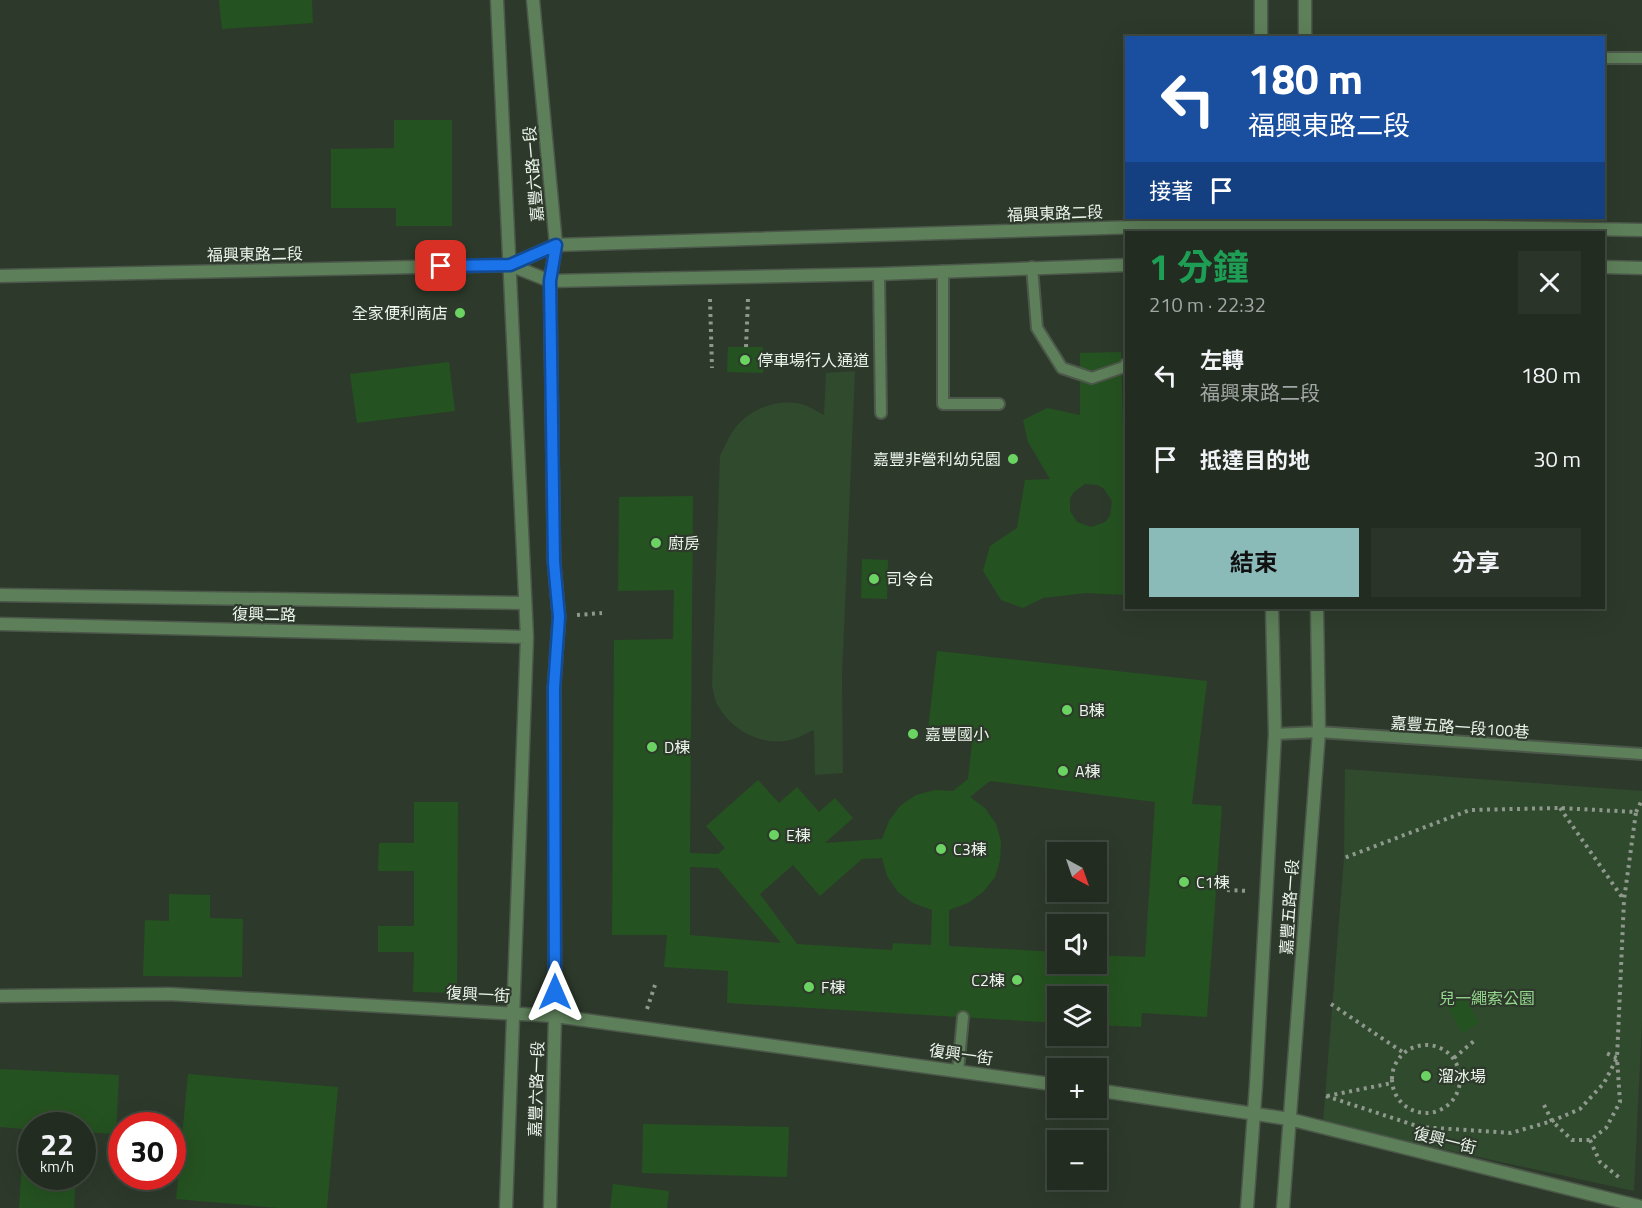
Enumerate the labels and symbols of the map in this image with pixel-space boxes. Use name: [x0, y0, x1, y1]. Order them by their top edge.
street label: 嘉豐六路一段: [517, 125, 549, 223]
street label: 福興東路二段: [1007, 199, 1103, 227]
pin: [415, 240, 466, 291]
street label: 福興東路二段: [207, 241, 303, 267]
place label: 全家便利商店: [352, 301, 448, 325]
marker: 全家便利商店: [453, 306, 467, 320]
place label: 停車場行人通道: [757, 348, 869, 372]
marker: 停車場行人通道: [738, 353, 752, 367]
place label: 嘉豐非營利幼兒園: [873, 447, 1001, 471]
marker: 嘉豐非營利幼兒園: [1006, 452, 1020, 466]
place label: 廚房: [668, 531, 700, 555]
marker: 廚房: [649, 536, 663, 550]
place label: 司令台: [886, 567, 934, 591]
marker: 司令台: [867, 572, 881, 586]
street label: 復興二路: [232, 601, 296, 627]
place label: B棟: [1079, 698, 1105, 722]
marker: B棟: [1060, 703, 1074, 717]
street label: 嘉豐五路一段100巷: [1390, 710, 1530, 744]
place label: 嘉豐國小: [925, 722, 989, 746]
marker: 嘉豐國小: [906, 727, 920, 741]
place label: D棟: [664, 735, 690, 759]
marker: D棟: [645, 740, 659, 754]
place label: A棟: [1075, 759, 1101, 783]
marker: A棟: [1056, 764, 1070, 778]
place label: E棟: [786, 823, 811, 847]
marker: E棟: [767, 828, 781, 842]
place label: C3棟: [953, 837, 987, 861]
marker: C3棟: [934, 842, 948, 856]
north arrow: [1047, 842, 1107, 902]
street label: 嘉豐五路一段: [1274, 858, 1304, 956]
place label: C1棟: [1196, 870, 1230, 894]
marker: C1棟: [1177, 875, 1191, 889]
position arrow: [523, 960, 587, 1024]
place label: C2棟: [971, 968, 1005, 992]
marker: C2棟: [1010, 973, 1024, 987]
place label: F棟: [821, 975, 845, 999]
street label: 復興一街: [445, 980, 511, 1008]
marker: F棟: [802, 980, 816, 994]
park label: 兒一繩索公園: [1439, 986, 1535, 1010]
street label: 復興一街: [928, 1038, 994, 1070]
street label: 嘉豐六路一段: [522, 1041, 550, 1137]
place label: 溜冰場: [1438, 1064, 1486, 1088]
marker: 溜冰場: [1419, 1069, 1433, 1083]
speed limit sign: 30: [108, 1112, 186, 1190]
street label: 復興一街: [1411, 1121, 1479, 1159]

